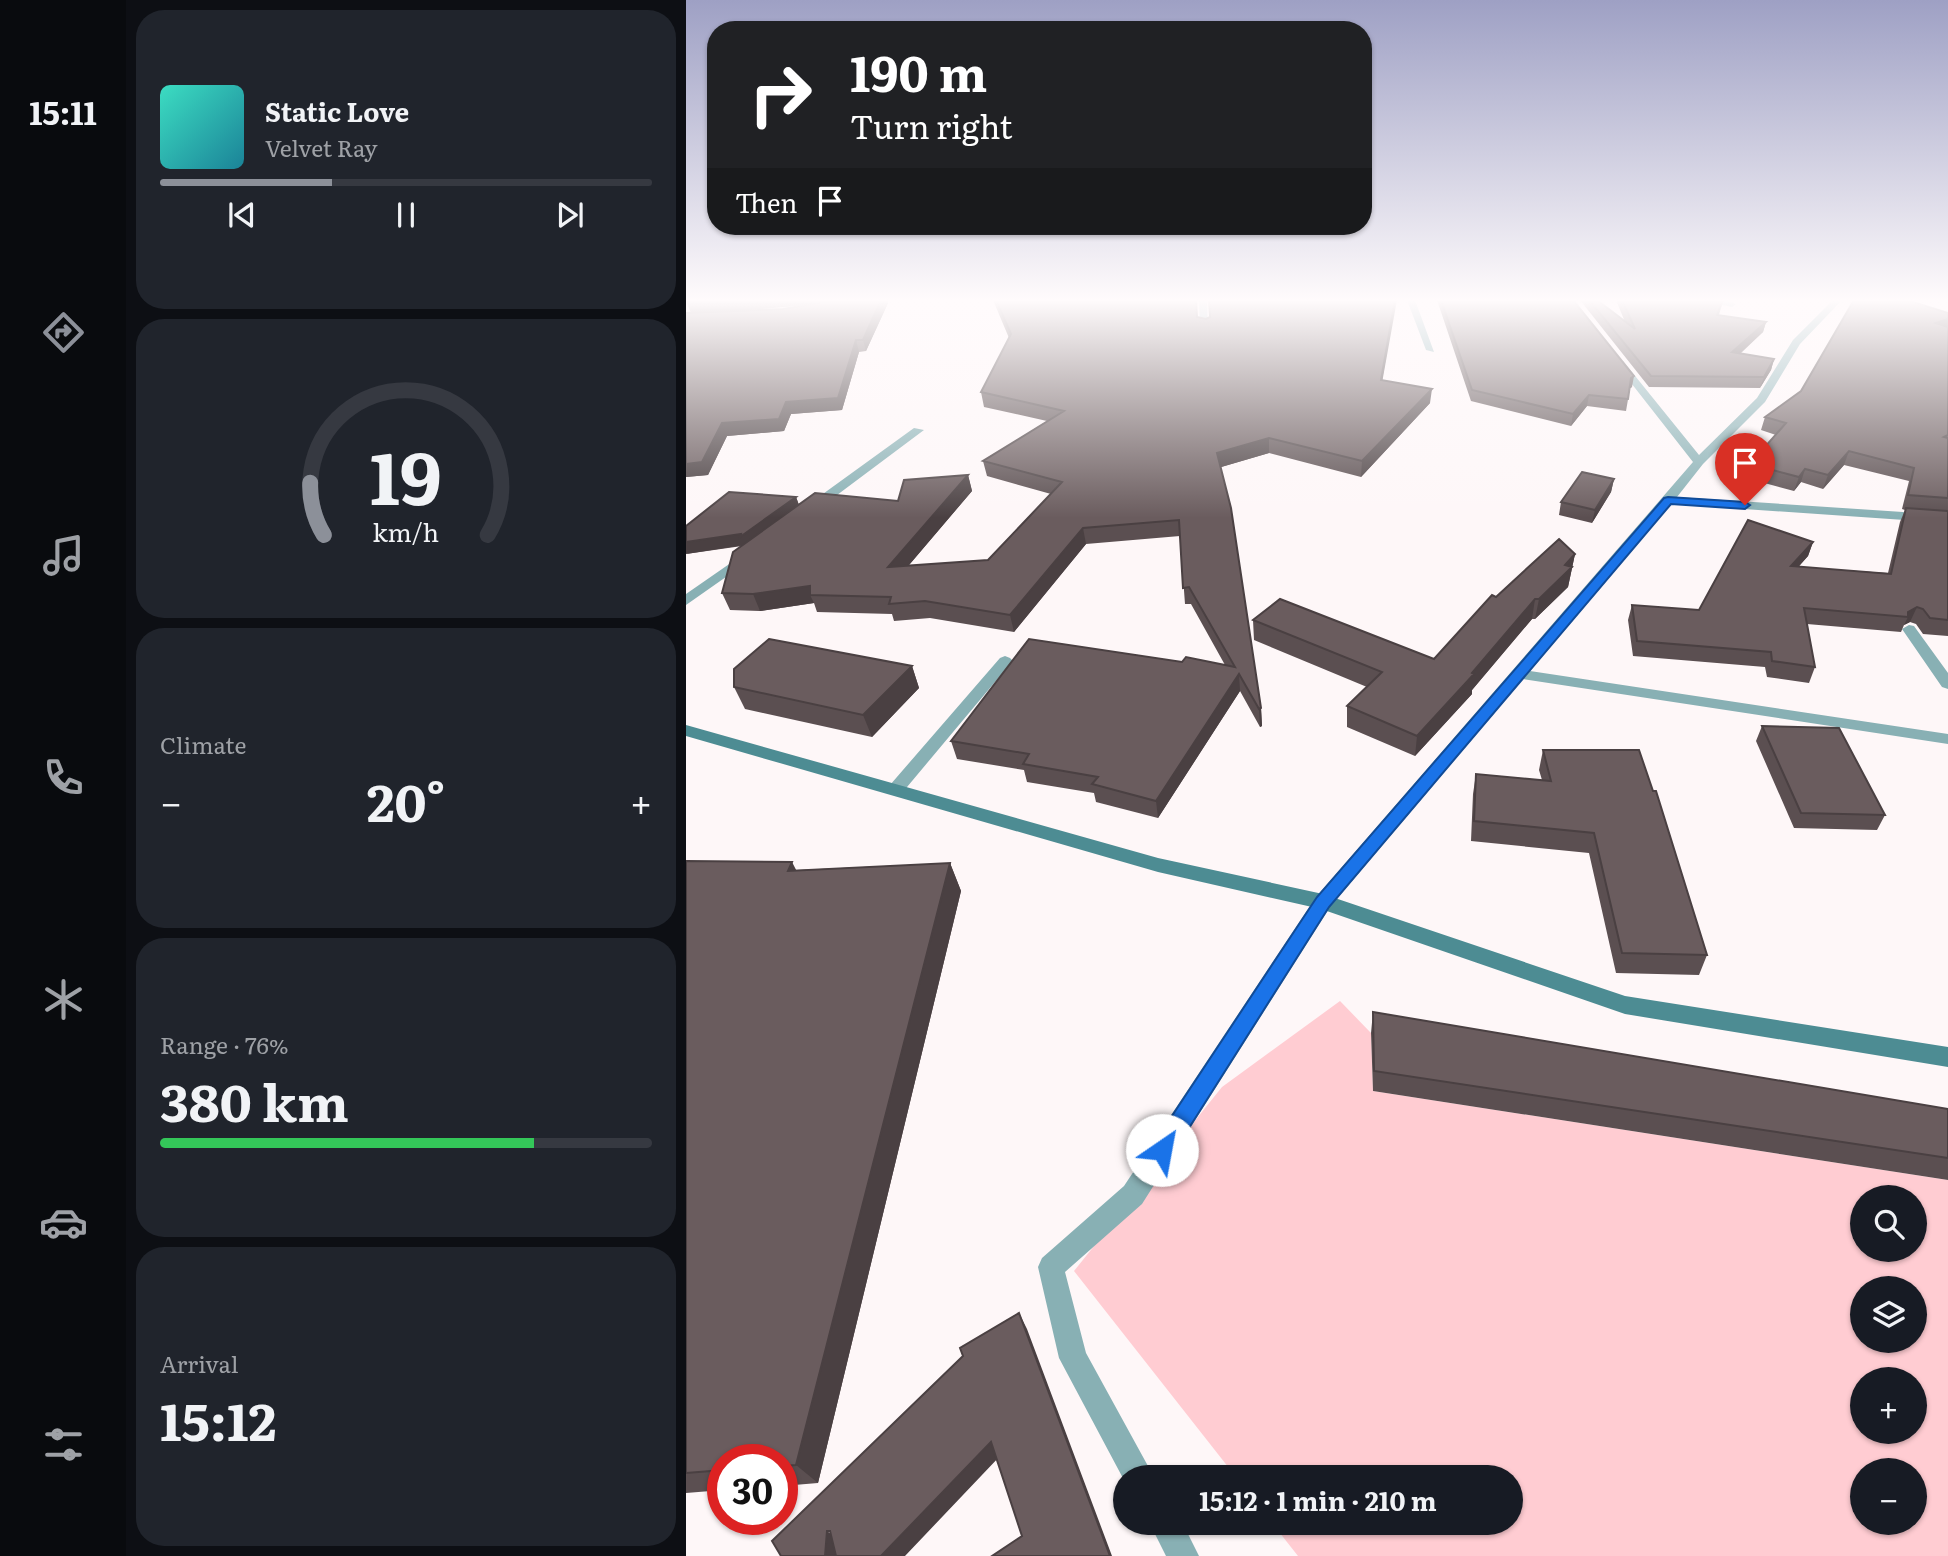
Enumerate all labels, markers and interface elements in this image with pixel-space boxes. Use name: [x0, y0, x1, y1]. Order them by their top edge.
text: 190 m: [850, 34, 987, 107]
icon: right: [735, 49, 826, 140]
text: 15:11: [29, 87, 97, 135]
text: Static Love: [265, 91, 409, 130]
text: Turn right: [850, 101, 1012, 149]
text: Velvet Ray: [265, 130, 377, 164]
text: Then: [735, 182, 797, 221]
icon: arrive: [811, 182, 849, 220]
icon: previous: [223, 196, 261, 234]
icon: pause: [387, 196, 425, 234]
icon: next: [551, 196, 589, 234]
icon: directions: [39, 308, 88, 357]
text: 19: [370, 419, 442, 527]
pin: [1715, 433, 1775, 505]
icon: arrive: [1726, 444, 1764, 482]
text: km/h: [373, 513, 439, 550]
icon: music: [39, 531, 88, 580]
text: Climate: [160, 727, 246, 761]
icon: phone: [39, 753, 88, 802]
text: 20°: [367, 761, 445, 838]
text: −: [160, 772, 182, 829]
text: +: [630, 772, 652, 829]
icon: climate: [39, 975, 88, 1024]
text: Range · 76%: [160, 1027, 288, 1061]
text: 380 km: [160, 1061, 349, 1138]
position arrow: [1125, 1113, 1199, 1187]
map controls: [1850, 1185, 1927, 1535]
button: search: [1850, 1185, 1927, 1262]
icon: car: [39, 1198, 88, 1247]
button: layers: [1850, 1276, 1927, 1353]
text: Arrival: [160, 1346, 239, 1380]
button: +: [1850, 1367, 1927, 1444]
text: 15:12: [160, 1380, 276, 1457]
icon: filters: [39, 1420, 88, 1469]
speed limit sign: 30: [707, 1444, 798, 1535]
button: −: [1850, 1458, 1927, 1535]
text: 15:12 · 1 min · 210 m: [1199, 1480, 1437, 1519]

